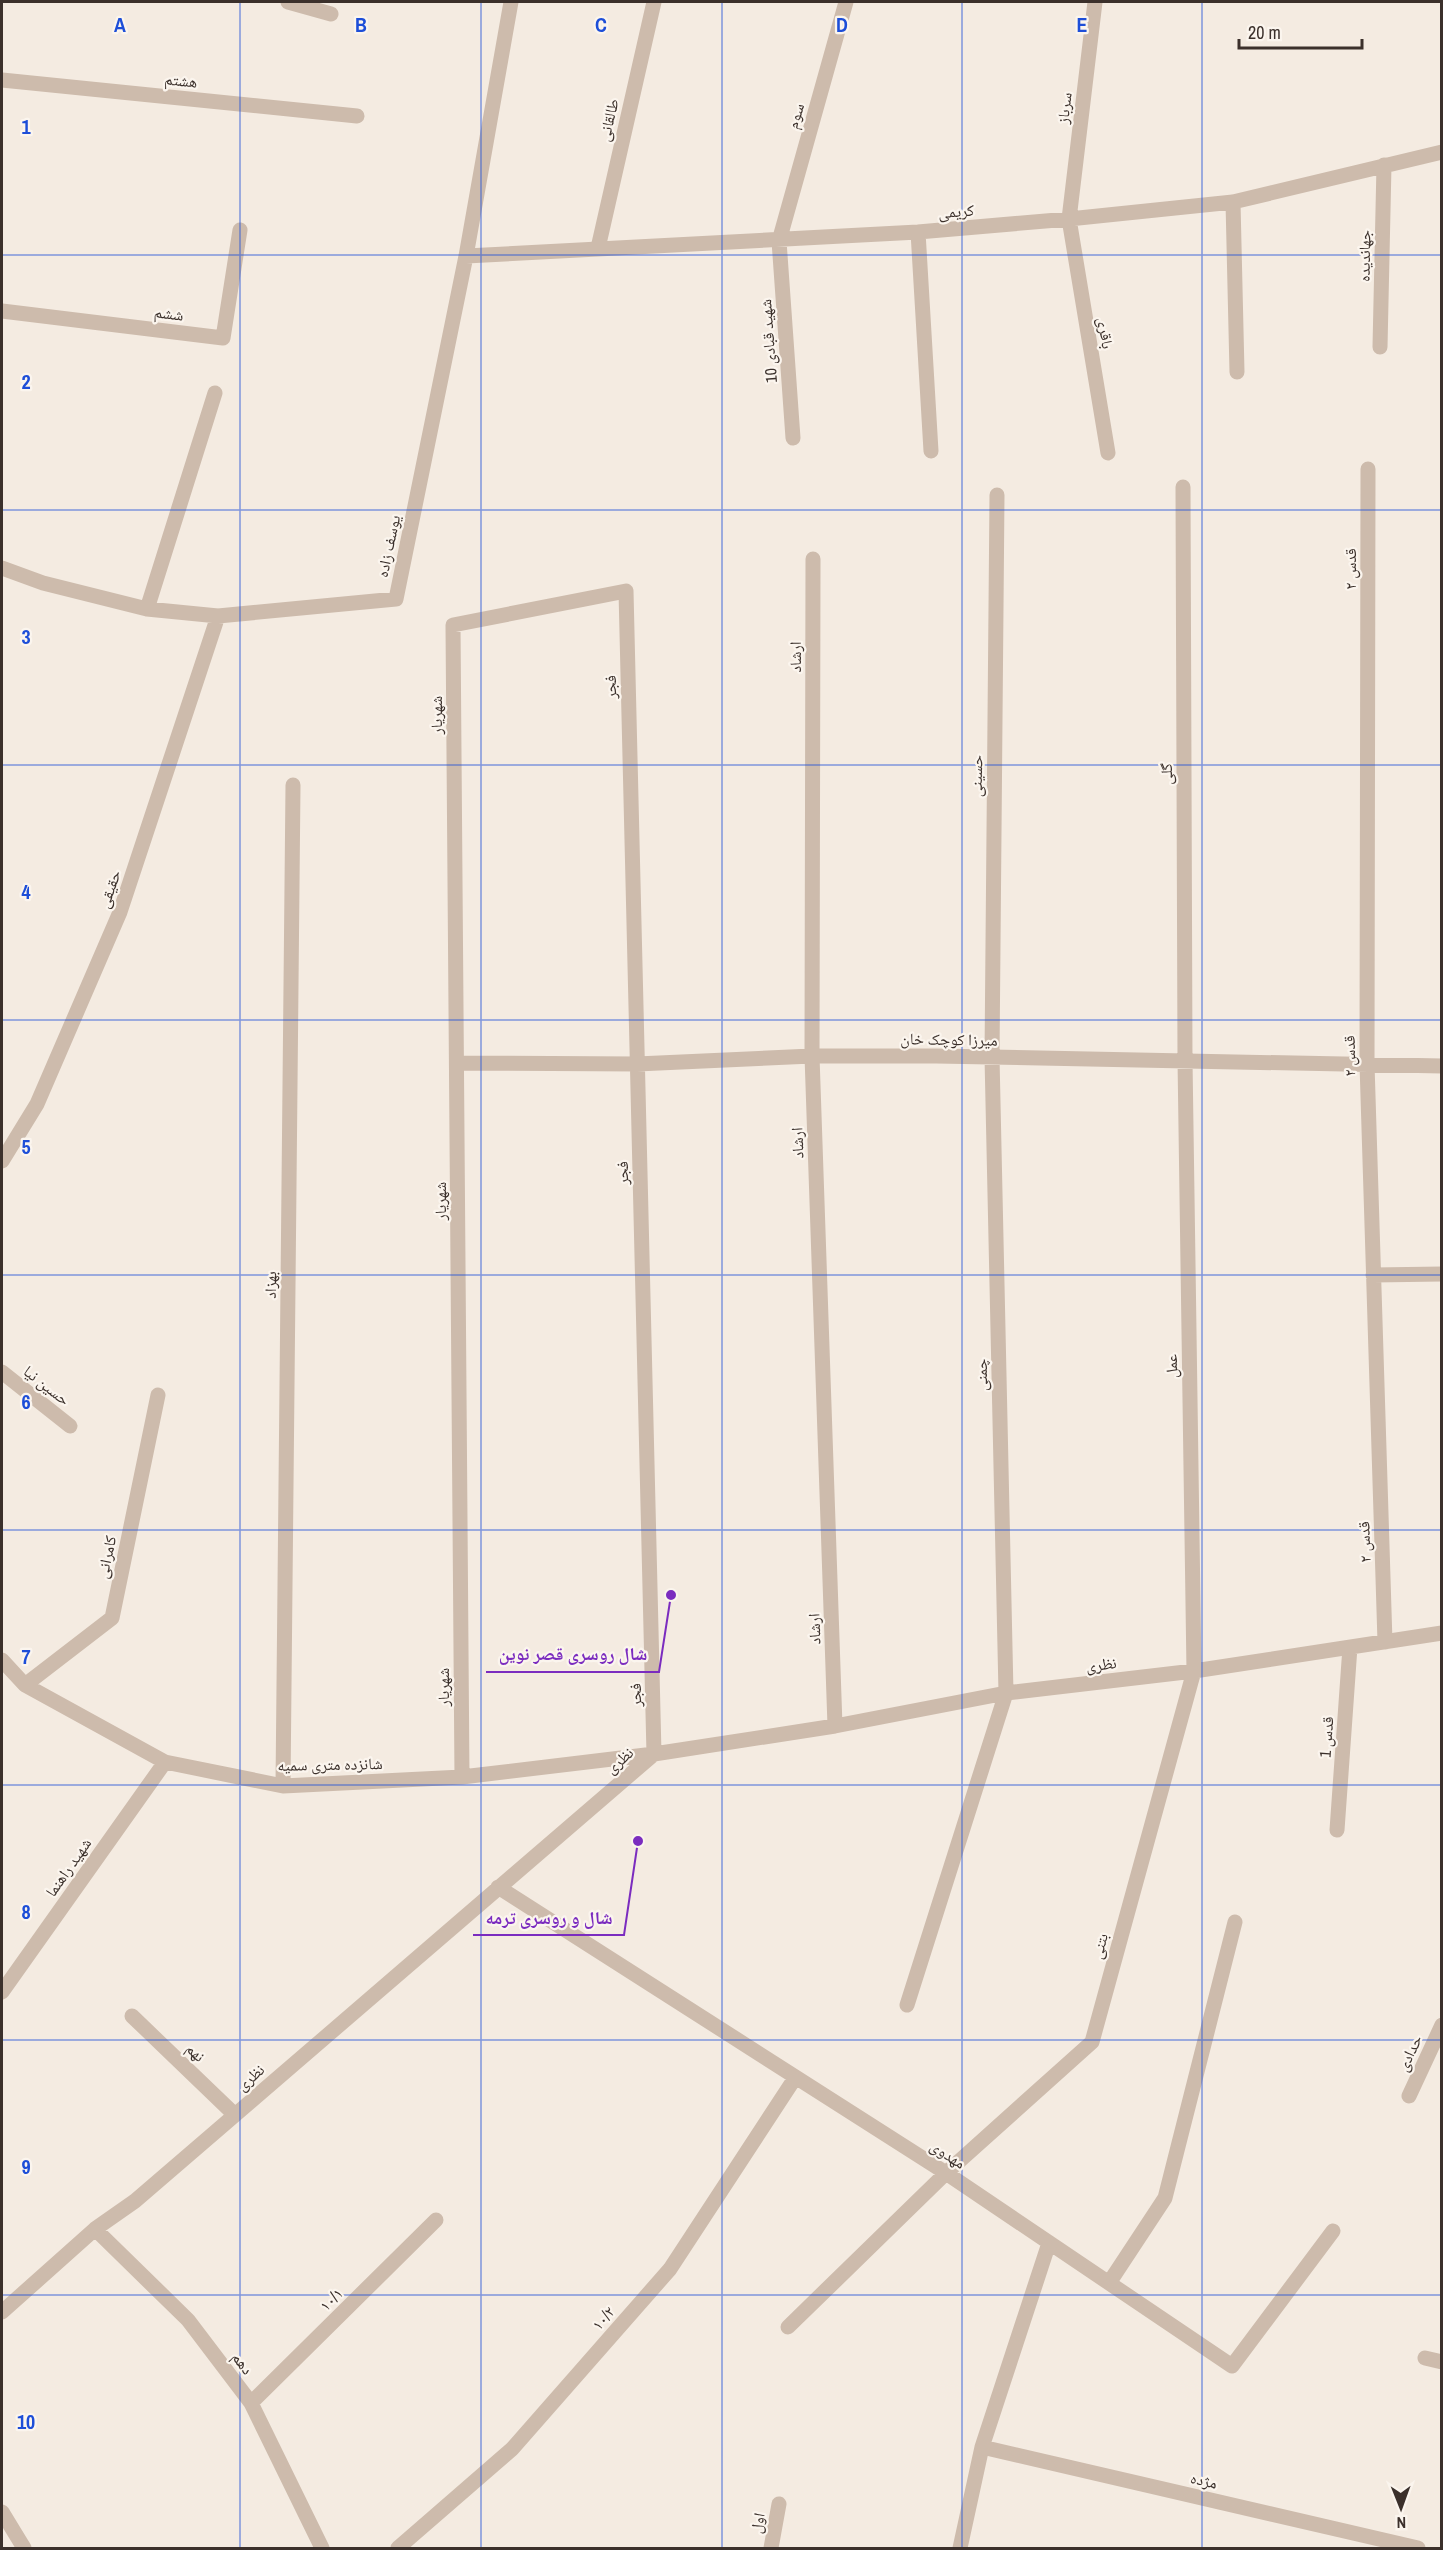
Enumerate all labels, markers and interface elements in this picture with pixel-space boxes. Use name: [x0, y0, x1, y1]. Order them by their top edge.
text: A: [114, 11, 126, 38]
text: B: [355, 11, 367, 38]
text: C: [595, 11, 607, 38]
text: D: [836, 11, 848, 38]
text: E: [1077, 11, 1088, 38]
scale bar: [1239, 12, 1362, 50]
text: 20 m: [1248, 20, 1281, 45]
street label: هشتم: [163, 67, 199, 93]
street label: سرباز: [1051, 91, 1077, 126]
street label: طالقانی: [592, 96, 624, 144]
street label: سوم: [781, 101, 809, 131]
text: 1: [21, 113, 31, 140]
street label: کریمی: [937, 198, 975, 224]
street label: جهاندیده: [1353, 230, 1375, 282]
street label: شهید قبادی 10: [754, 298, 782, 384]
street label: ششم: [153, 300, 185, 326]
street label: باقری: [1093, 316, 1119, 350]
text: 2: [21, 368, 31, 395]
street label: یوسف زاده: [371, 513, 405, 579]
street label: قدس ۲: [1339, 548, 1361, 590]
text: 3: [21, 623, 31, 650]
street label: ارشاد: [784, 641, 806, 673]
street label: فجر: [599, 675, 621, 700]
street label: شهریار: [425, 696, 447, 735]
street label: حسینی: [965, 755, 987, 797]
street label: گلی: [1155, 763, 1177, 785]
street label: حقیقی: [92, 867, 126, 911]
text: 4: [21, 878, 31, 905]
street label: میرزا کوچک خان: [900, 1027, 998, 1051]
street label: قدس ۲: [1338, 1035, 1360, 1077]
street label: ارشاد: [785, 1127, 809, 1159]
text: 5: [21, 1133, 31, 1160]
street label: فجر: [611, 1161, 633, 1186]
street label: شهریار: [429, 1182, 451, 1221]
street label: بهزاد: [259, 1271, 281, 1299]
street label: عمل: [1160, 1354, 1182, 1378]
street label: چمنی: [970, 1359, 992, 1391]
street label: حسین نیا: [19, 1360, 75, 1410]
text: 6: [21, 1388, 31, 1415]
street label: قدس ۲: [1352, 1521, 1376, 1563]
street label: کامرانی: [91, 1533, 121, 1581]
street label: ارشاد: [802, 1613, 826, 1645]
callout: شال روسری قصر نوین: [486, 1636, 659, 1672]
text: شال روسری قصر نوین: [499, 1641, 647, 1666]
text: 7: [21, 1643, 31, 1670]
street label: نظری: [1084, 1651, 1118, 1677]
street label: شهریار: [432, 1668, 454, 1707]
street label: فجر: [624, 1683, 646, 1708]
street label: قدس 1: [1314, 1716, 1338, 1758]
street label: نظری: [600, 1742, 638, 1778]
street label: شانزده متری سمیه: [277, 1752, 383, 1776]
street label: شهید راهنما: [40, 1833, 96, 1901]
text: 8: [21, 1898, 31, 1925]
callout: شال و روسری ترمه: [473, 1899, 624, 1935]
text: شال و روسری ترمه: [485, 1905, 613, 1930]
street label: بتنی: [1085, 1931, 1113, 1961]
street label: حدادی: [1391, 2031, 1427, 2075]
street label: نهم: [182, 2038, 210, 2066]
street label: نظری: [231, 2059, 269, 2095]
street label: مهدوی: [926, 2134, 970, 2174]
text: 9: [21, 2153, 31, 2180]
street label: ۱۰/۱: [314, 2282, 348, 2316]
street label: ۱۰/۲: [586, 2301, 620, 2335]
street label: دهم: [227, 2347, 259, 2379]
text: 10: [17, 2408, 35, 2435]
street label: مژده: [1188, 2466, 1220, 2494]
north arrow: [1371, 2478, 1431, 2538]
street label: اول: [744, 2511, 770, 2535]
text: N: [1396, 2512, 1406, 2534]

